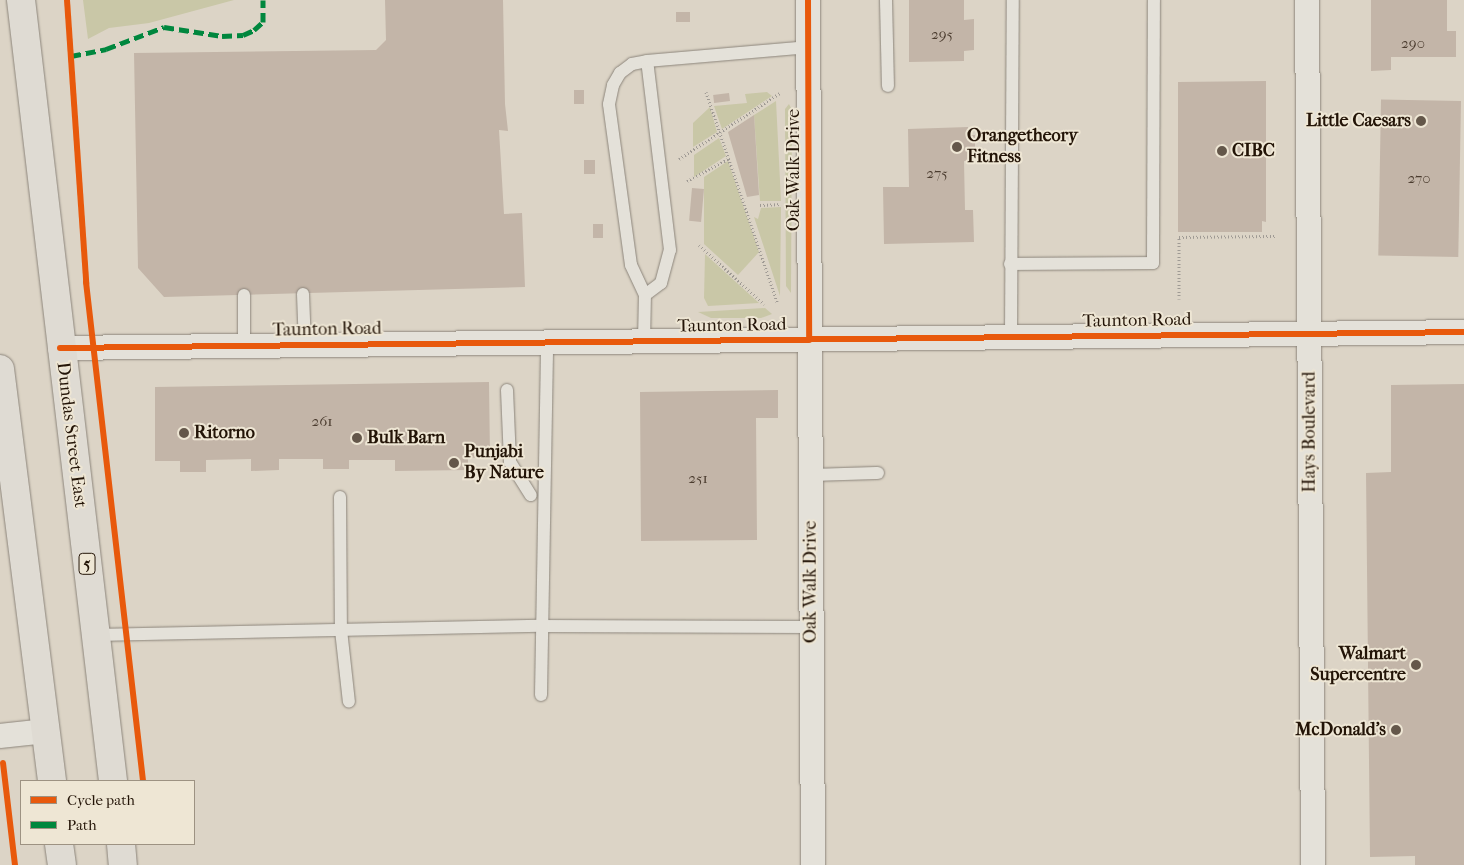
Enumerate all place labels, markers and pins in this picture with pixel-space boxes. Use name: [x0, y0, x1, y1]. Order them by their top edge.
place label: Little Caesars: [1306, 110, 1411, 132]
marker: Little Caesars: [1415, 115, 1427, 127]
place label: Orangetheory Fitness: [967, 126, 1078, 168]
place label: CIBC: [1232, 140, 1275, 162]
marker: Orangetheory Fitness: [951, 141, 963, 153]
marker: CIBC: [1216, 145, 1228, 157]
place label: Ritorno: [194, 422, 255, 444]
marker: Ritorno: [178, 427, 190, 439]
place label: Bulk Barn: [367, 427, 445, 449]
marker: Bulk Barn: [351, 432, 363, 444]
place label: Punjabi By Nature: [464, 442, 544, 484]
marker: Punjabi By Nature: [448, 457, 460, 469]
place label: Walmart Supercentre: [1310, 644, 1406, 686]
marker: Walmart Supercentre: [1410, 659, 1422, 671]
place label: McDonald's: [1295, 719, 1386, 741]
marker: McDonald's: [1390, 724, 1402, 736]

